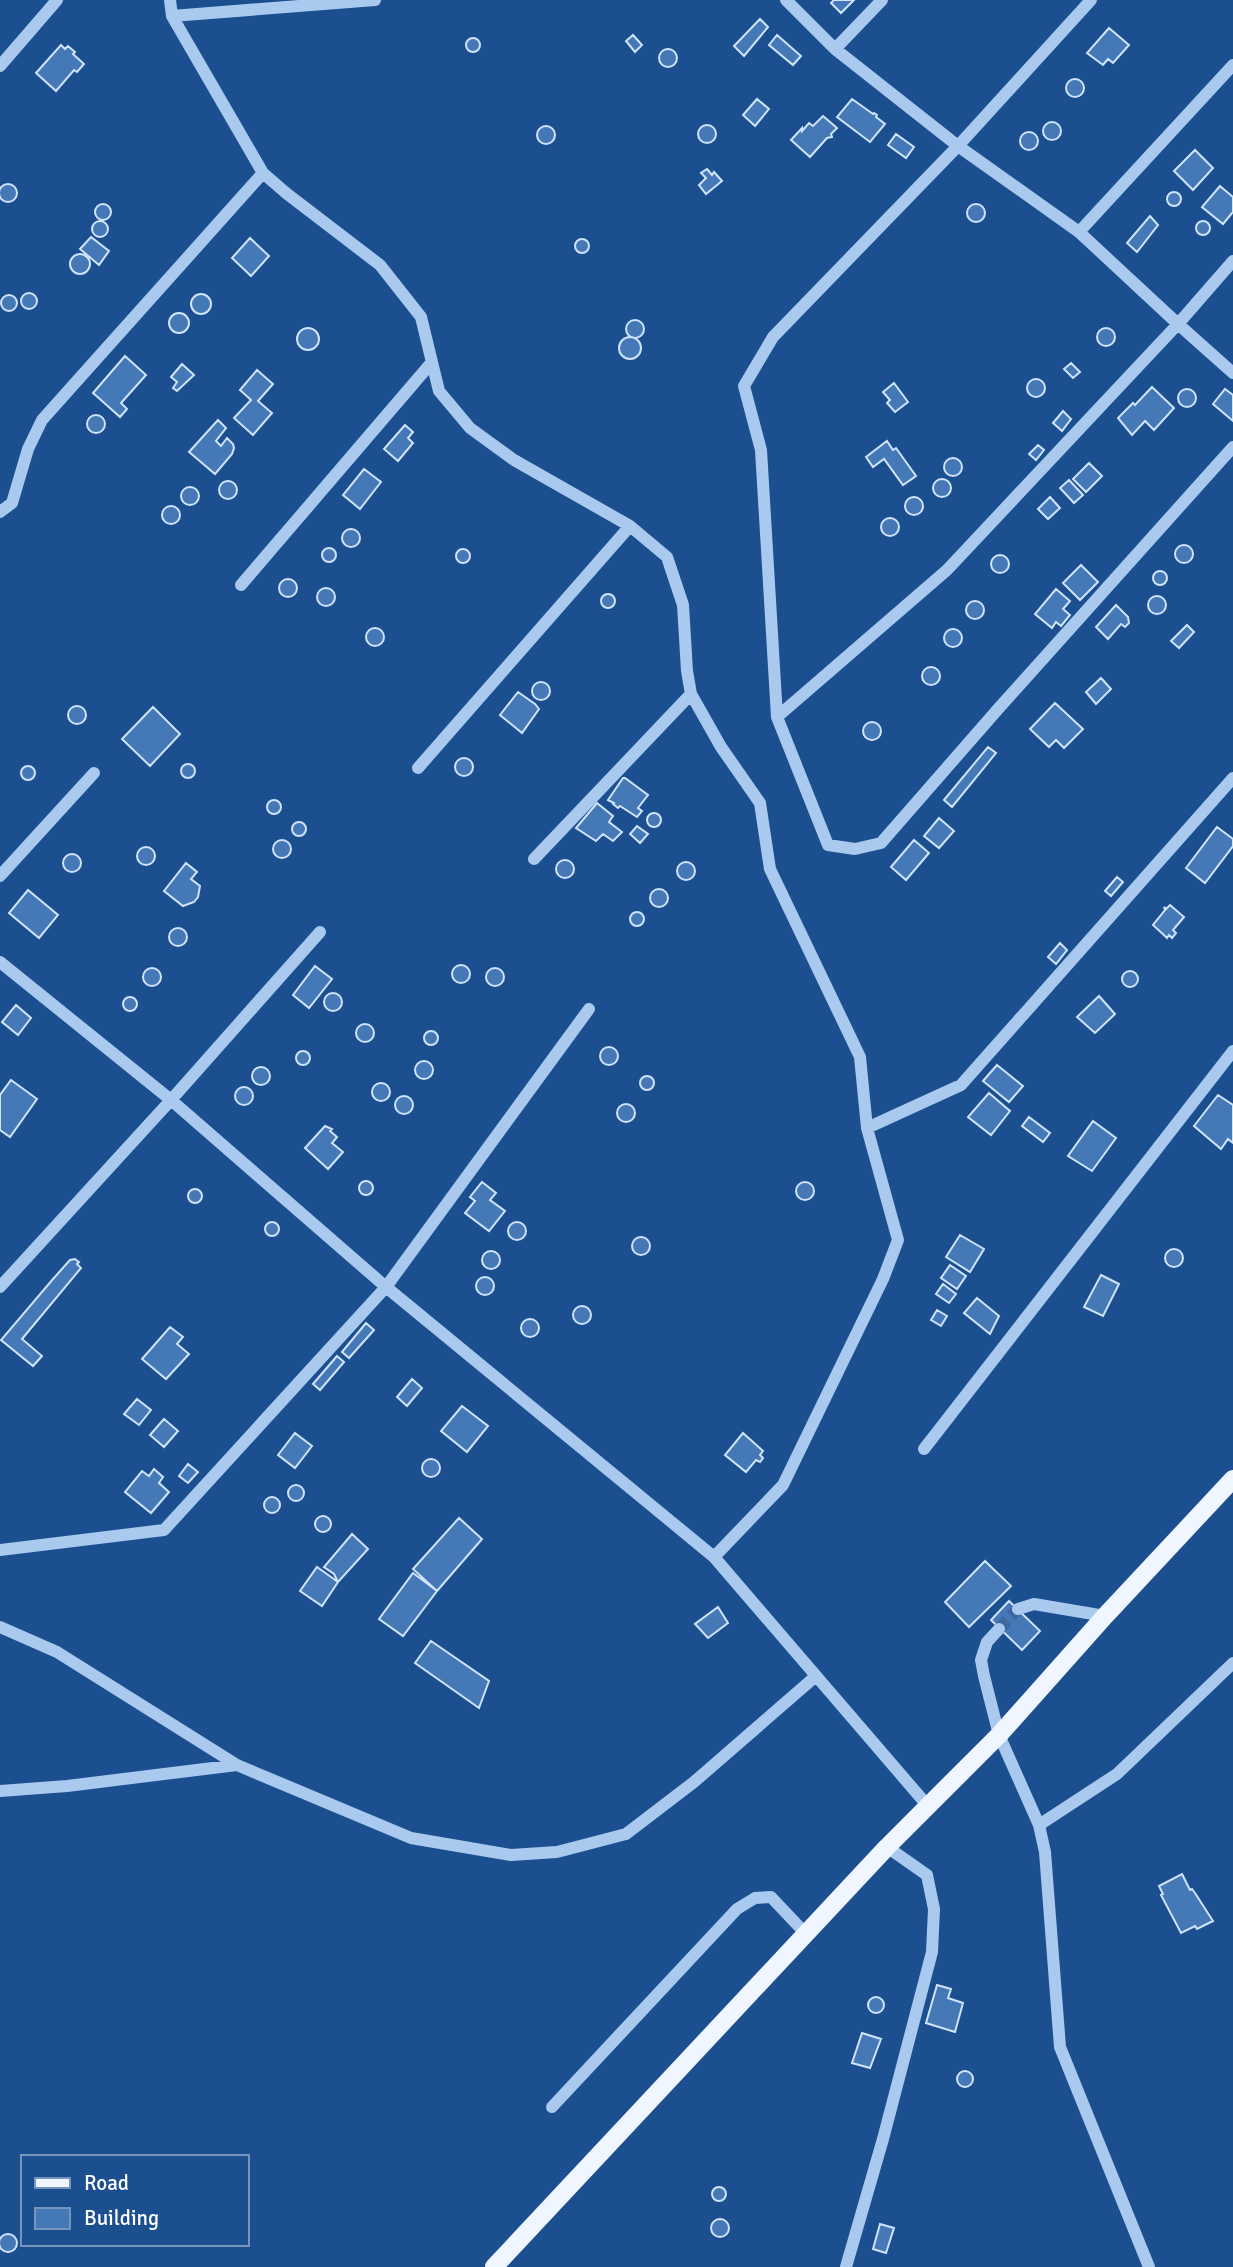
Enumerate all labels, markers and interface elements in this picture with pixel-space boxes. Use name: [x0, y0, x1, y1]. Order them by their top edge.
legend: [21, 2155, 248, 2246]
text: Road: [84, 2170, 129, 2196]
text: Building: [84, 2205, 159, 2231]

